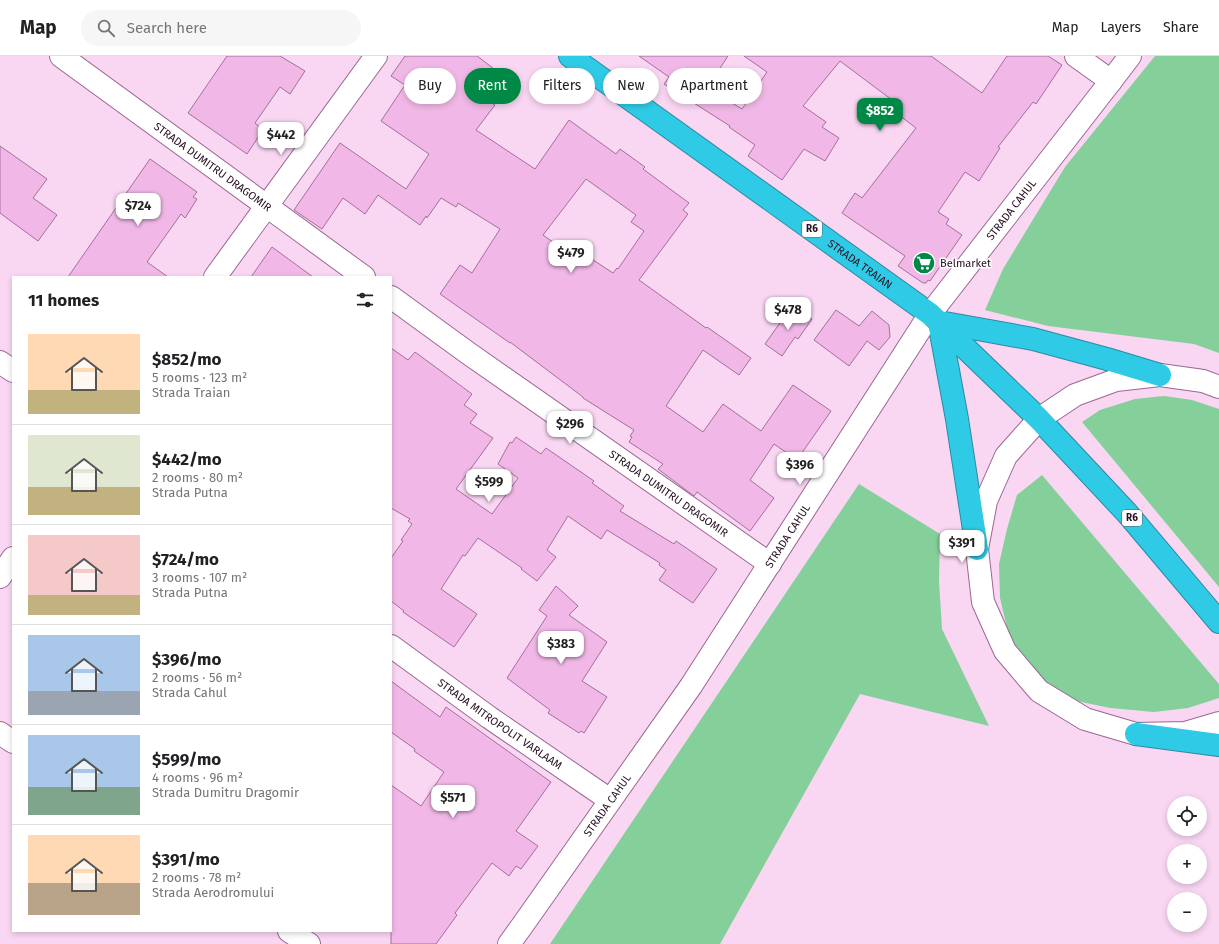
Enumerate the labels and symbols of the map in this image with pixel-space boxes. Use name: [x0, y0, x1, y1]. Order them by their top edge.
pin: $852: [856, 98, 904, 132]
street label: STRADA DUMITRU DRAGOMIR: [152, 120, 274, 214]
pin: $442: [257, 122, 305, 156]
street label: STRADA CAHUL: [983, 176, 1039, 243]
pin: $724: [114, 193, 162, 227]
road number: R6: [802, 221, 822, 237]
street label: STRADA TRАIAN: [825, 236, 895, 291]
pin: $479: [547, 240, 595, 274]
supermarket icon: Belmarket: [911, 250, 937, 276]
place label: Belmarket: [940, 257, 991, 270]
pin: $478: [764, 297, 812, 331]
pin: $296: [546, 411, 594, 445]
street label: STRADA DUMITRU DRAGOMIR: [607, 447, 731, 539]
pin: $396: [776, 452, 824, 486]
pin: $599: [465, 469, 513, 503]
street label: STRADA CAHUL: [762, 501, 813, 570]
road number: R6: [1122, 510, 1142, 526]
pin: $391: [938, 530, 986, 564]
pin: $383: [537, 631, 585, 665]
street label: STRADA MITROPOLIT VARLAAM: [435, 676, 565, 772]
street label: STRADA CAHUL: [581, 771, 634, 839]
pin: $571: [429, 785, 477, 819]

